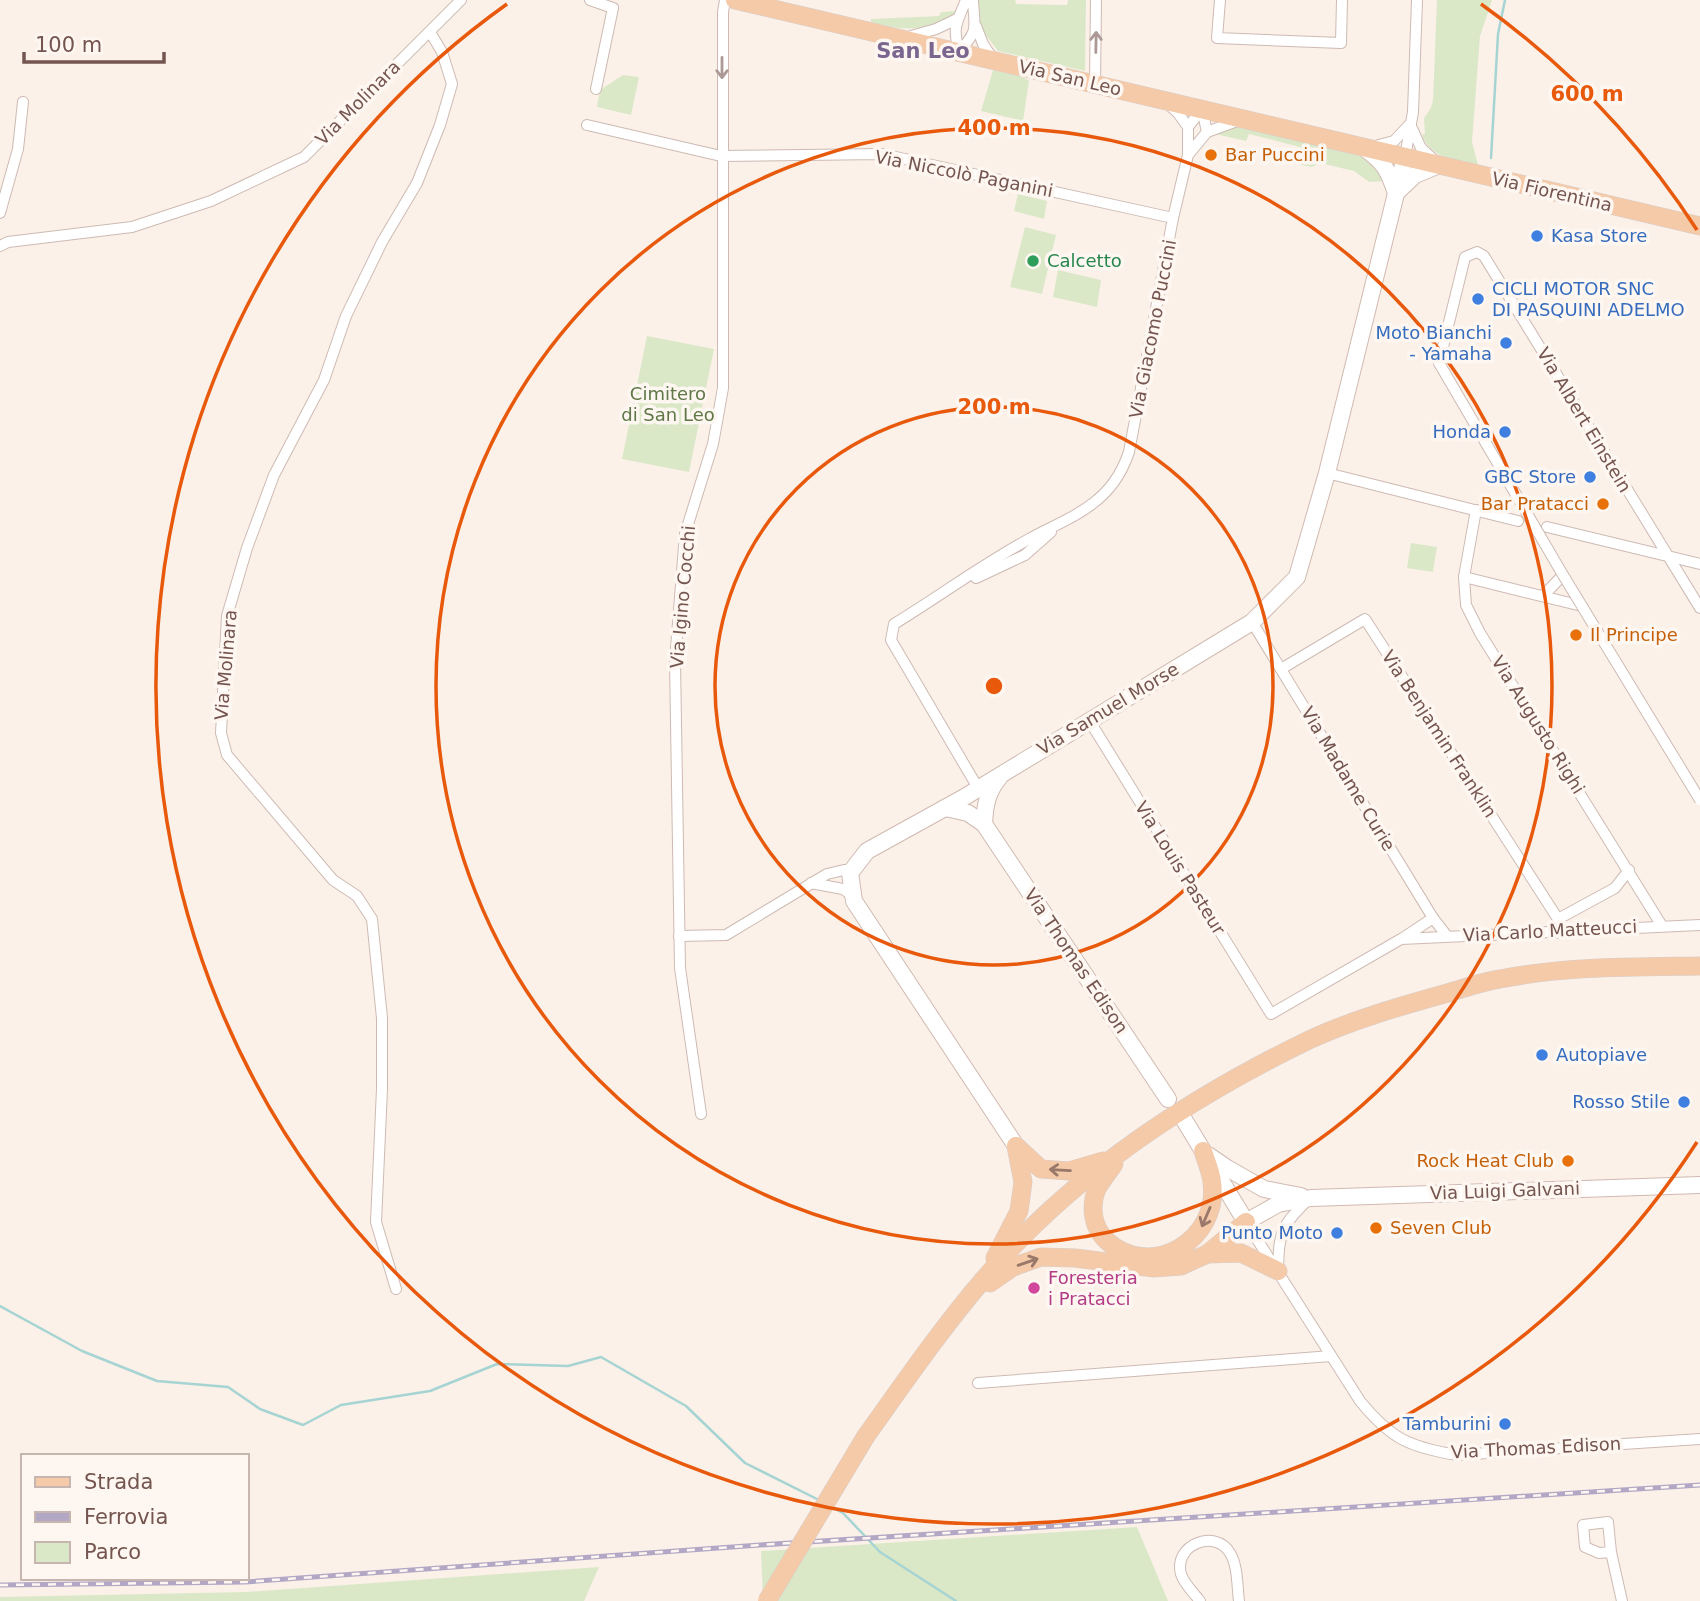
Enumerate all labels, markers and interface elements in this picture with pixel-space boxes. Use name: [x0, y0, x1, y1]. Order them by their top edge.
scale bar: [24, 21, 164, 65]
one-way arrow: [1089, 31, 1103, 54]
text: 100 m: [35, 33, 102, 57]
district label: San Leo: [876, 39, 970, 63]
street label: Via San Leo: [1017, 55, 1124, 100]
street label: Via Molinara: [311, 56, 404, 149]
one-way arrow: [715, 56, 729, 79]
text: 600 m: [1550, 82, 1624, 106]
text: 400 m: [957, 116, 1031, 140]
place label: Bar Puccini: [1225, 144, 1325, 165]
street label: Via Niccolò Paganini: [873, 146, 1055, 201]
marker: Bar Puccini: [1203, 147, 1219, 163]
street label: Via Fiorentina: [1490, 167, 1614, 216]
place label: Kasa Store: [1551, 225, 1647, 246]
marker: Kasa Store: [1529, 228, 1545, 244]
street label: Via Giacomo Puccini: [1125, 238, 1180, 420]
place label: Calcetto: [1047, 250, 1122, 271]
marker: Calcetto: [1025, 253, 1041, 269]
place label: CICLI MOTOR SNC DI PASQUINI ADELMO: [1492, 278, 1685, 320]
marker: CICLI MOTOR SNC DI PASQUINI ADELMO: [1470, 291, 1486, 307]
place label: Moto Bianchi - Yamaha: [1376, 322, 1492, 364]
marker: Moto Bianchi - Yamaha: [1498, 335, 1514, 351]
street label: Via Albert Einstein: [1533, 343, 1636, 496]
park label: Cimitero di San Leo: [621, 383, 715, 425]
text: 200 m: [957, 395, 1031, 419]
place label: Honda: [1433, 421, 1491, 442]
marker: Honda: [1497, 424, 1513, 440]
place label: GBC Store: [1484, 466, 1576, 487]
marker: GBC Store: [1582, 469, 1598, 485]
place label: Bar Pratacci: [1481, 493, 1589, 514]
marker: Bar Pratacci: [1595, 496, 1611, 512]
street label: Via Igino Cocchi: [666, 525, 699, 669]
street label: Via Molinara: [210, 609, 241, 721]
place label: Il Principe: [1590, 624, 1678, 645]
marker: Il Principe: [1568, 627, 1584, 643]
street label: Via Benjamin Franklin: [1378, 646, 1501, 821]
street label: Via Augusto Righi: [1487, 652, 1589, 798]
street label: Via Samuel Morse: [1033, 658, 1182, 759]
centre of rings: [982, 674, 1006, 698]
street label: Via Madame Curie: [1297, 703, 1400, 855]
street label: Via Louis Pasteur: [1131, 797, 1230, 939]
street label: Via Thomas Edison: [1020, 884, 1133, 1037]
street label: Via Carlo Matteucci: [1462, 915, 1638, 946]
place label: Autopiave: [1556, 1044, 1647, 1065]
marker: Autopiave: [1534, 1047, 1550, 1063]
place label: Rosso Stile: [1572, 1091, 1670, 1112]
marker: Rosso Stile: [1676, 1094, 1692, 1110]
place label: Rock Heat Club: [1416, 1150, 1554, 1171]
marker: Rock Heat Club: [1560, 1153, 1576, 1169]
one-way arrow: [1049, 1164, 1072, 1177]
street label: Via Luigi Galvani: [1430, 1177, 1580, 1204]
one-way arrow: [1199, 1205, 1212, 1227]
place label: Seven Club: [1390, 1217, 1492, 1238]
marker: Seven Club: [1368, 1220, 1384, 1236]
place label: Punto Moto: [1221, 1222, 1323, 1243]
marker: Punto Moto: [1329, 1225, 1345, 1241]
one-way arrow: [1017, 1254, 1039, 1267]
place label: Foresteria i Pratacci: [1048, 1267, 1138, 1309]
marker: Foresteria i Pratacci: [1026, 1280, 1042, 1296]
place label: Tamburini: [1402, 1413, 1491, 1434]
marker: Tamburini: [1497, 1416, 1513, 1432]
street label: Via Thomas Edison: [1450, 1433, 1622, 1462]
legend: [21, 1454, 248, 1580]
text: Strada: [84, 1470, 153, 1494]
text: Ferrovia: [84, 1505, 168, 1529]
text: Parco: [84, 1540, 141, 1564]

